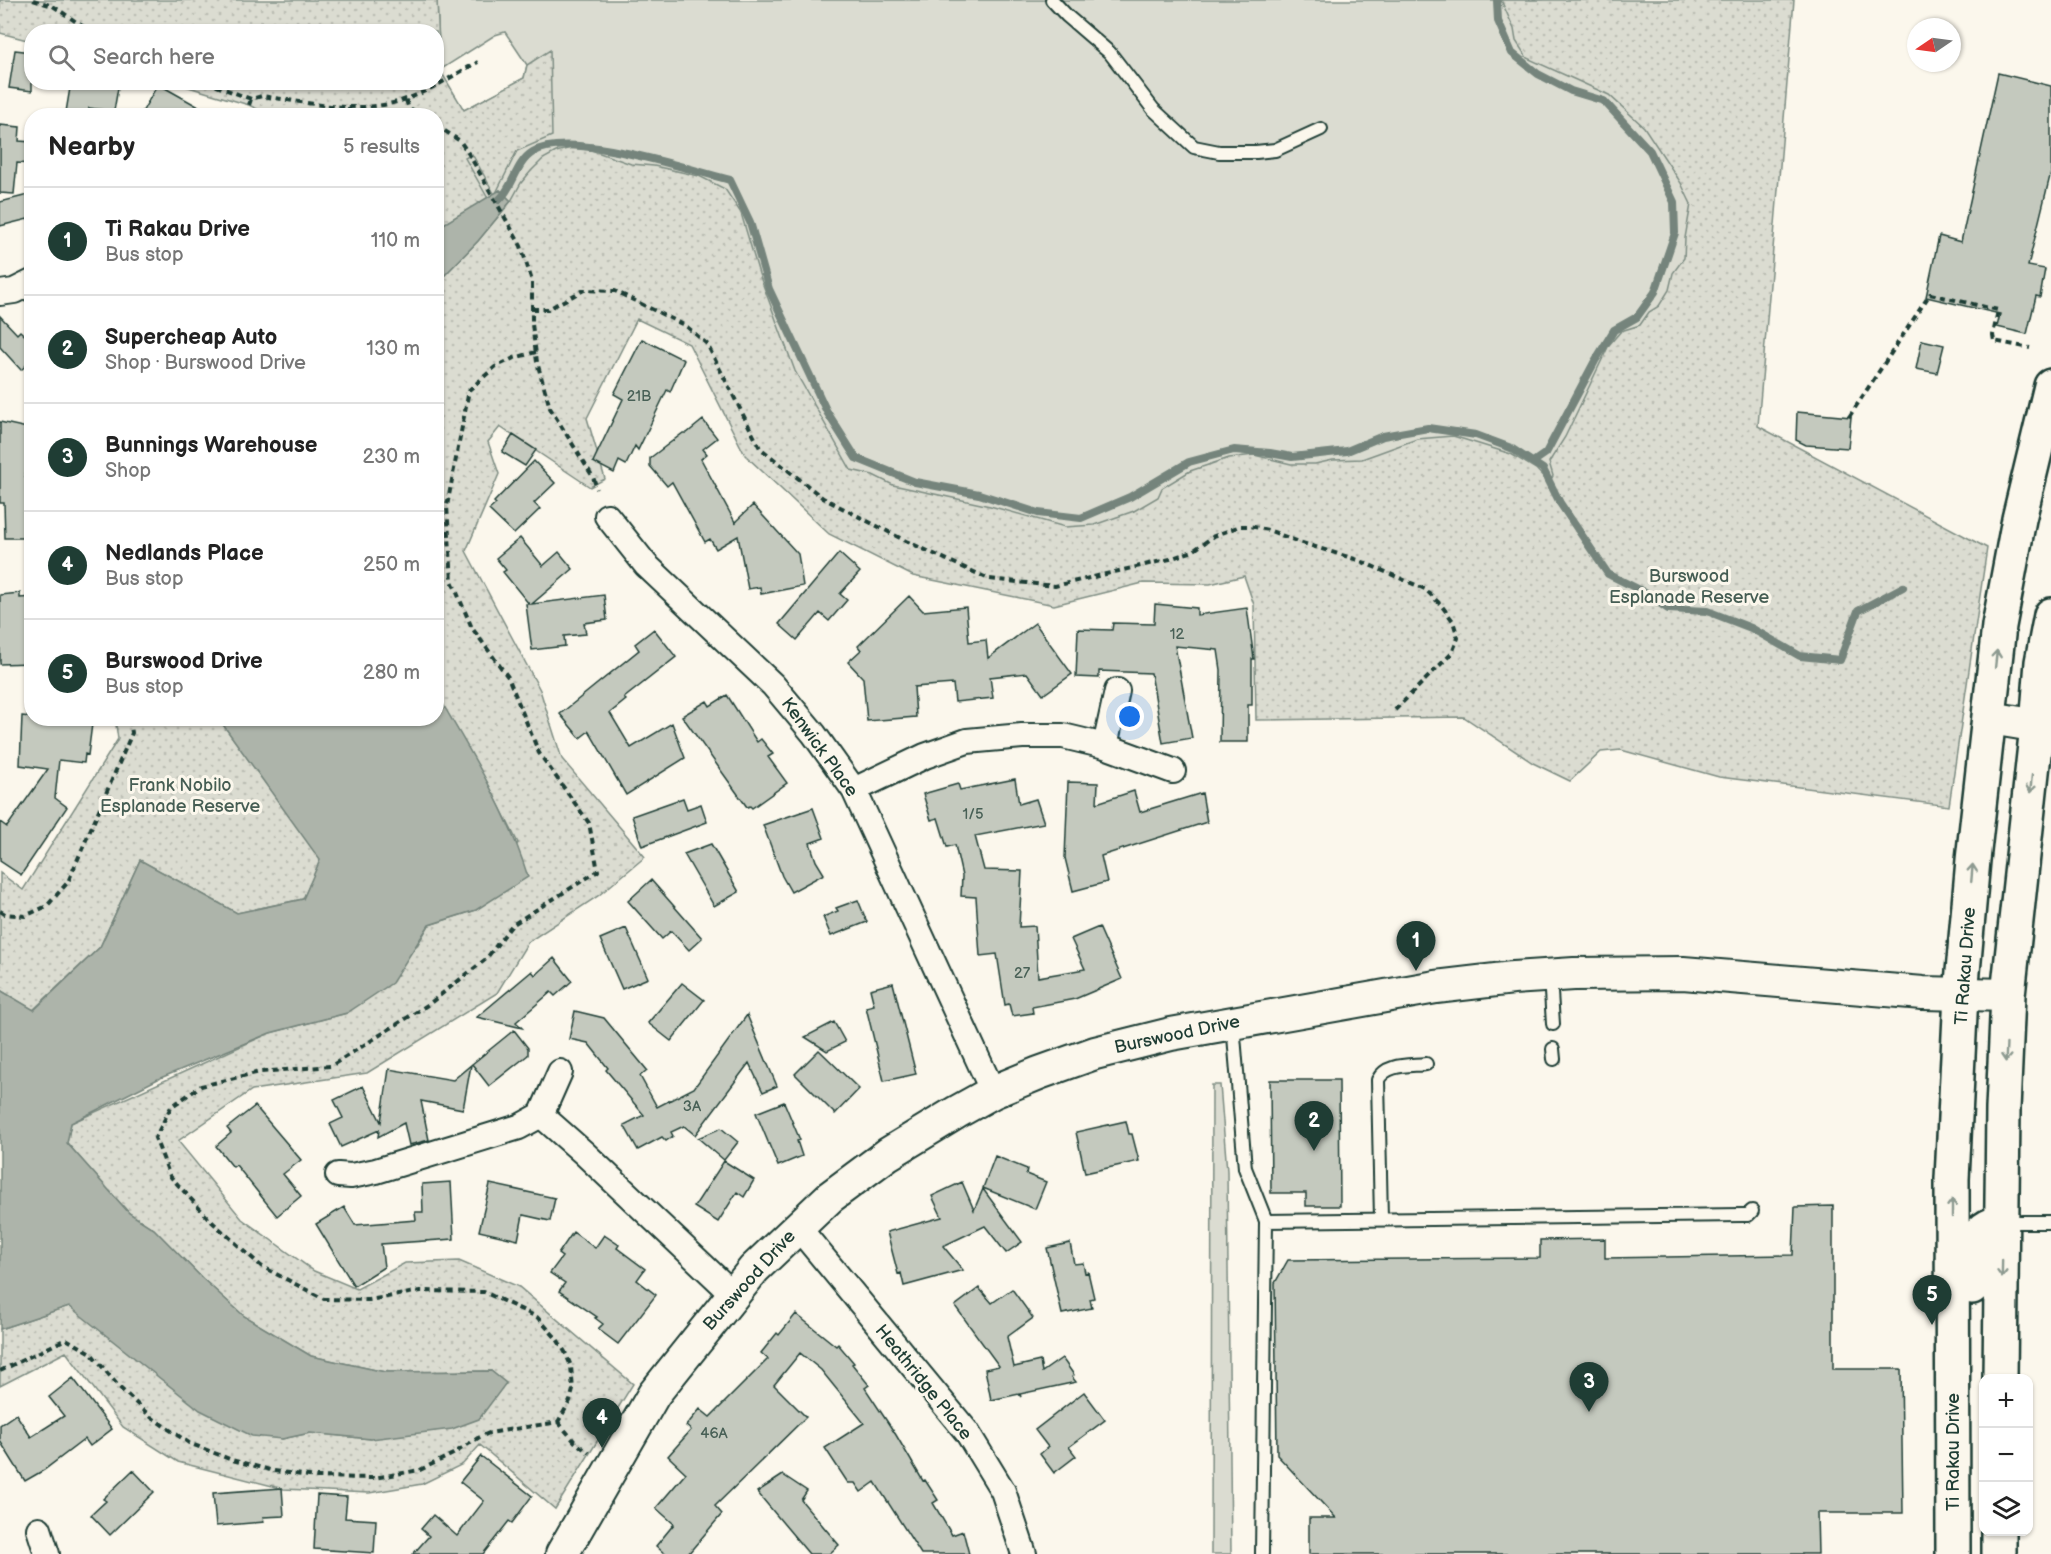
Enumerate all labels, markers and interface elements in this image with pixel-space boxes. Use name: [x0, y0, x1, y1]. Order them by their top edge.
north arrow: [1907, 18, 1961, 72]
search box: [24, 24, 444, 90]
icon: search: [45, 41, 78, 74]
text: Search here: [93, 44, 215, 71]
text: Nearby: [48, 132, 135, 163]
text: 5 results: [343, 135, 420, 159]
text: Ti Rakau Drive: [105, 216, 250, 243]
text: 1: [63, 229, 72, 253]
text: 110 m: [371, 229, 420, 253]
text: Bus stop: [105, 243, 184, 267]
text: Supercheap Auto: [105, 324, 277, 351]
text: 2: [62, 337, 73, 361]
text: 130 m: [366, 337, 420, 361]
text: Shop · Burswood Drive: [105, 351, 306, 375]
house number: 21B: [627, 387, 651, 406]
text: Bunnings Warehouse: [105, 432, 317, 459]
text: 3: [62, 445, 73, 469]
text: 230 m: [363, 445, 420, 469]
text: Shop: [105, 459, 151, 483]
text: Nedlands Place: [105, 540, 264, 567]
text: 4: [62, 553, 73, 577]
text: 250 m: [363, 553, 420, 577]
park label: Burswood Esplanade Reserve: [1609, 566, 1769, 608]
text: Bus stop: [105, 567, 184, 591]
house number: 12: [1170, 625, 1184, 644]
text: Burswood Drive: [105, 648, 263, 675]
one-way arrow: [1991, 650, 2002, 670]
text: 5: [62, 661, 73, 685]
text: 280 m: [363, 661, 420, 685]
text: Bus stop: [105, 675, 184, 699]
street label: Kenwick Place: [777, 694, 863, 801]
your location: [1115, 702, 1144, 731]
one-way arrow: [2025, 774, 2036, 793]
park label: Frank Nobilo Esplanade Reserve: [100, 775, 260, 817]
house number: 1/5: [962, 805, 984, 824]
one-way arrow: [1967, 864, 1978, 884]
street label: Ti Rakau Drive: [1951, 906, 1980, 1026]
pin: 1: [1396, 922, 1436, 971]
house number: 27: [1014, 964, 1031, 983]
street label: Burswood Drive: [1113, 1011, 1242, 1058]
one-way arrow: [2000, 1043, 2011, 1063]
house number: 3A: [683, 1097, 702, 1116]
pin: 2: [1294, 1102, 1334, 1151]
one-way arrow: [1946, 1198, 1958, 1218]
street label: Burswood Drive: [699, 1226, 800, 1335]
one-way arrow: [1996, 1259, 2008, 1279]
pin: 5: [1912, 1276, 1952, 1325]
street label: Heathridge Place: [871, 1320, 977, 1444]
pin: 3: [1570, 1362, 1608, 1412]
map controls: [1979, 1374, 2033, 1536]
button: +: [1979, 1374, 2033, 1428]
street label: Ti Rakau Drive: [1943, 1393, 1964, 1511]
pin: 4: [582, 1398, 622, 1448]
house number: 46A: [700, 1424, 729, 1443]
button: −: [1979, 1428, 2033, 1482]
button: layers: [1979, 1482, 2033, 1536]

